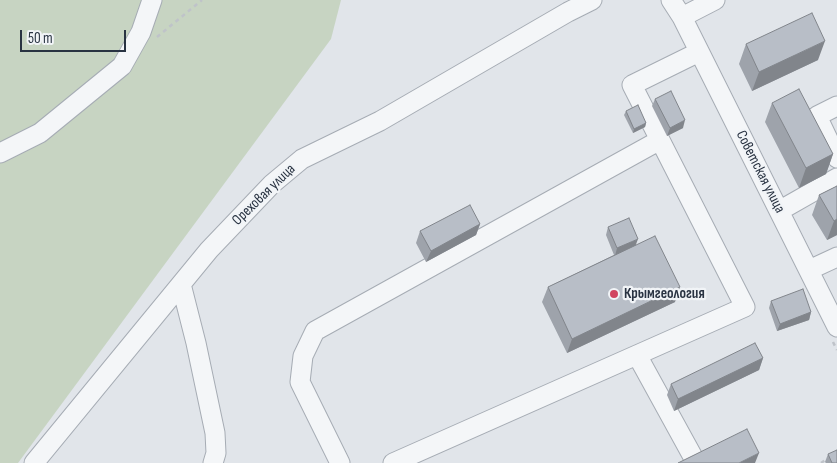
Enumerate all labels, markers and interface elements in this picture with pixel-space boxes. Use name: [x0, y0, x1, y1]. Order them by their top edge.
scale bar: [22, 20, 129, 52]
text: 50 m: [28, 29, 53, 48]
street label: Советская улица: [732, 128, 788, 216]
street label: Ореховая улица: [229, 161, 299, 229]
place label: Крымгеология: [624, 285, 705, 303]
marker: Крымгеология: [608, 288, 620, 300]

